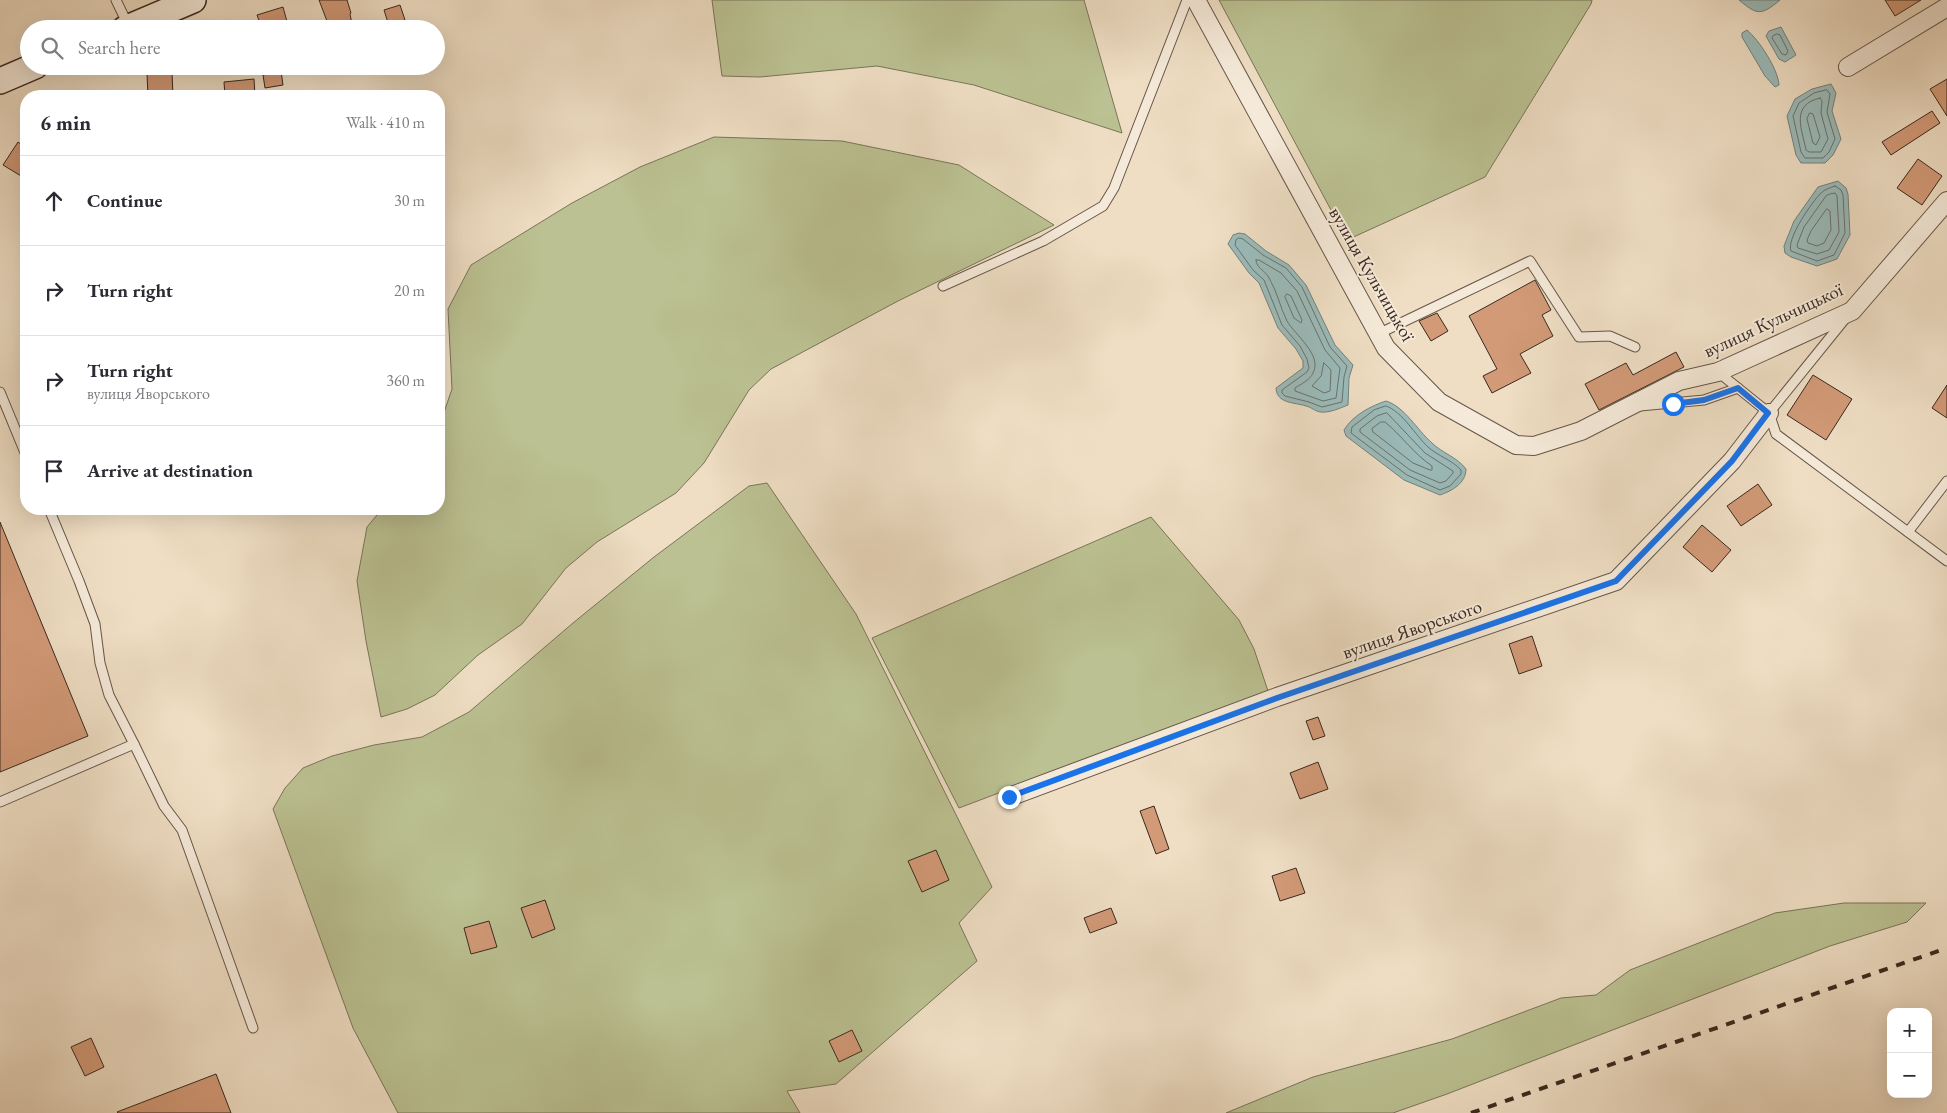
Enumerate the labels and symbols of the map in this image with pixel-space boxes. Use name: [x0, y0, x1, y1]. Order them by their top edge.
street label: вулиця Кульчицької: [1323, 202, 1421, 346]
street label: вулиця Кульчицької: [1699, 277, 1847, 363]
route start: [1662, 393, 1685, 416]
street label: вулиця Яворського: [1339, 593, 1485, 665]
route end: [998, 786, 1021, 809]

